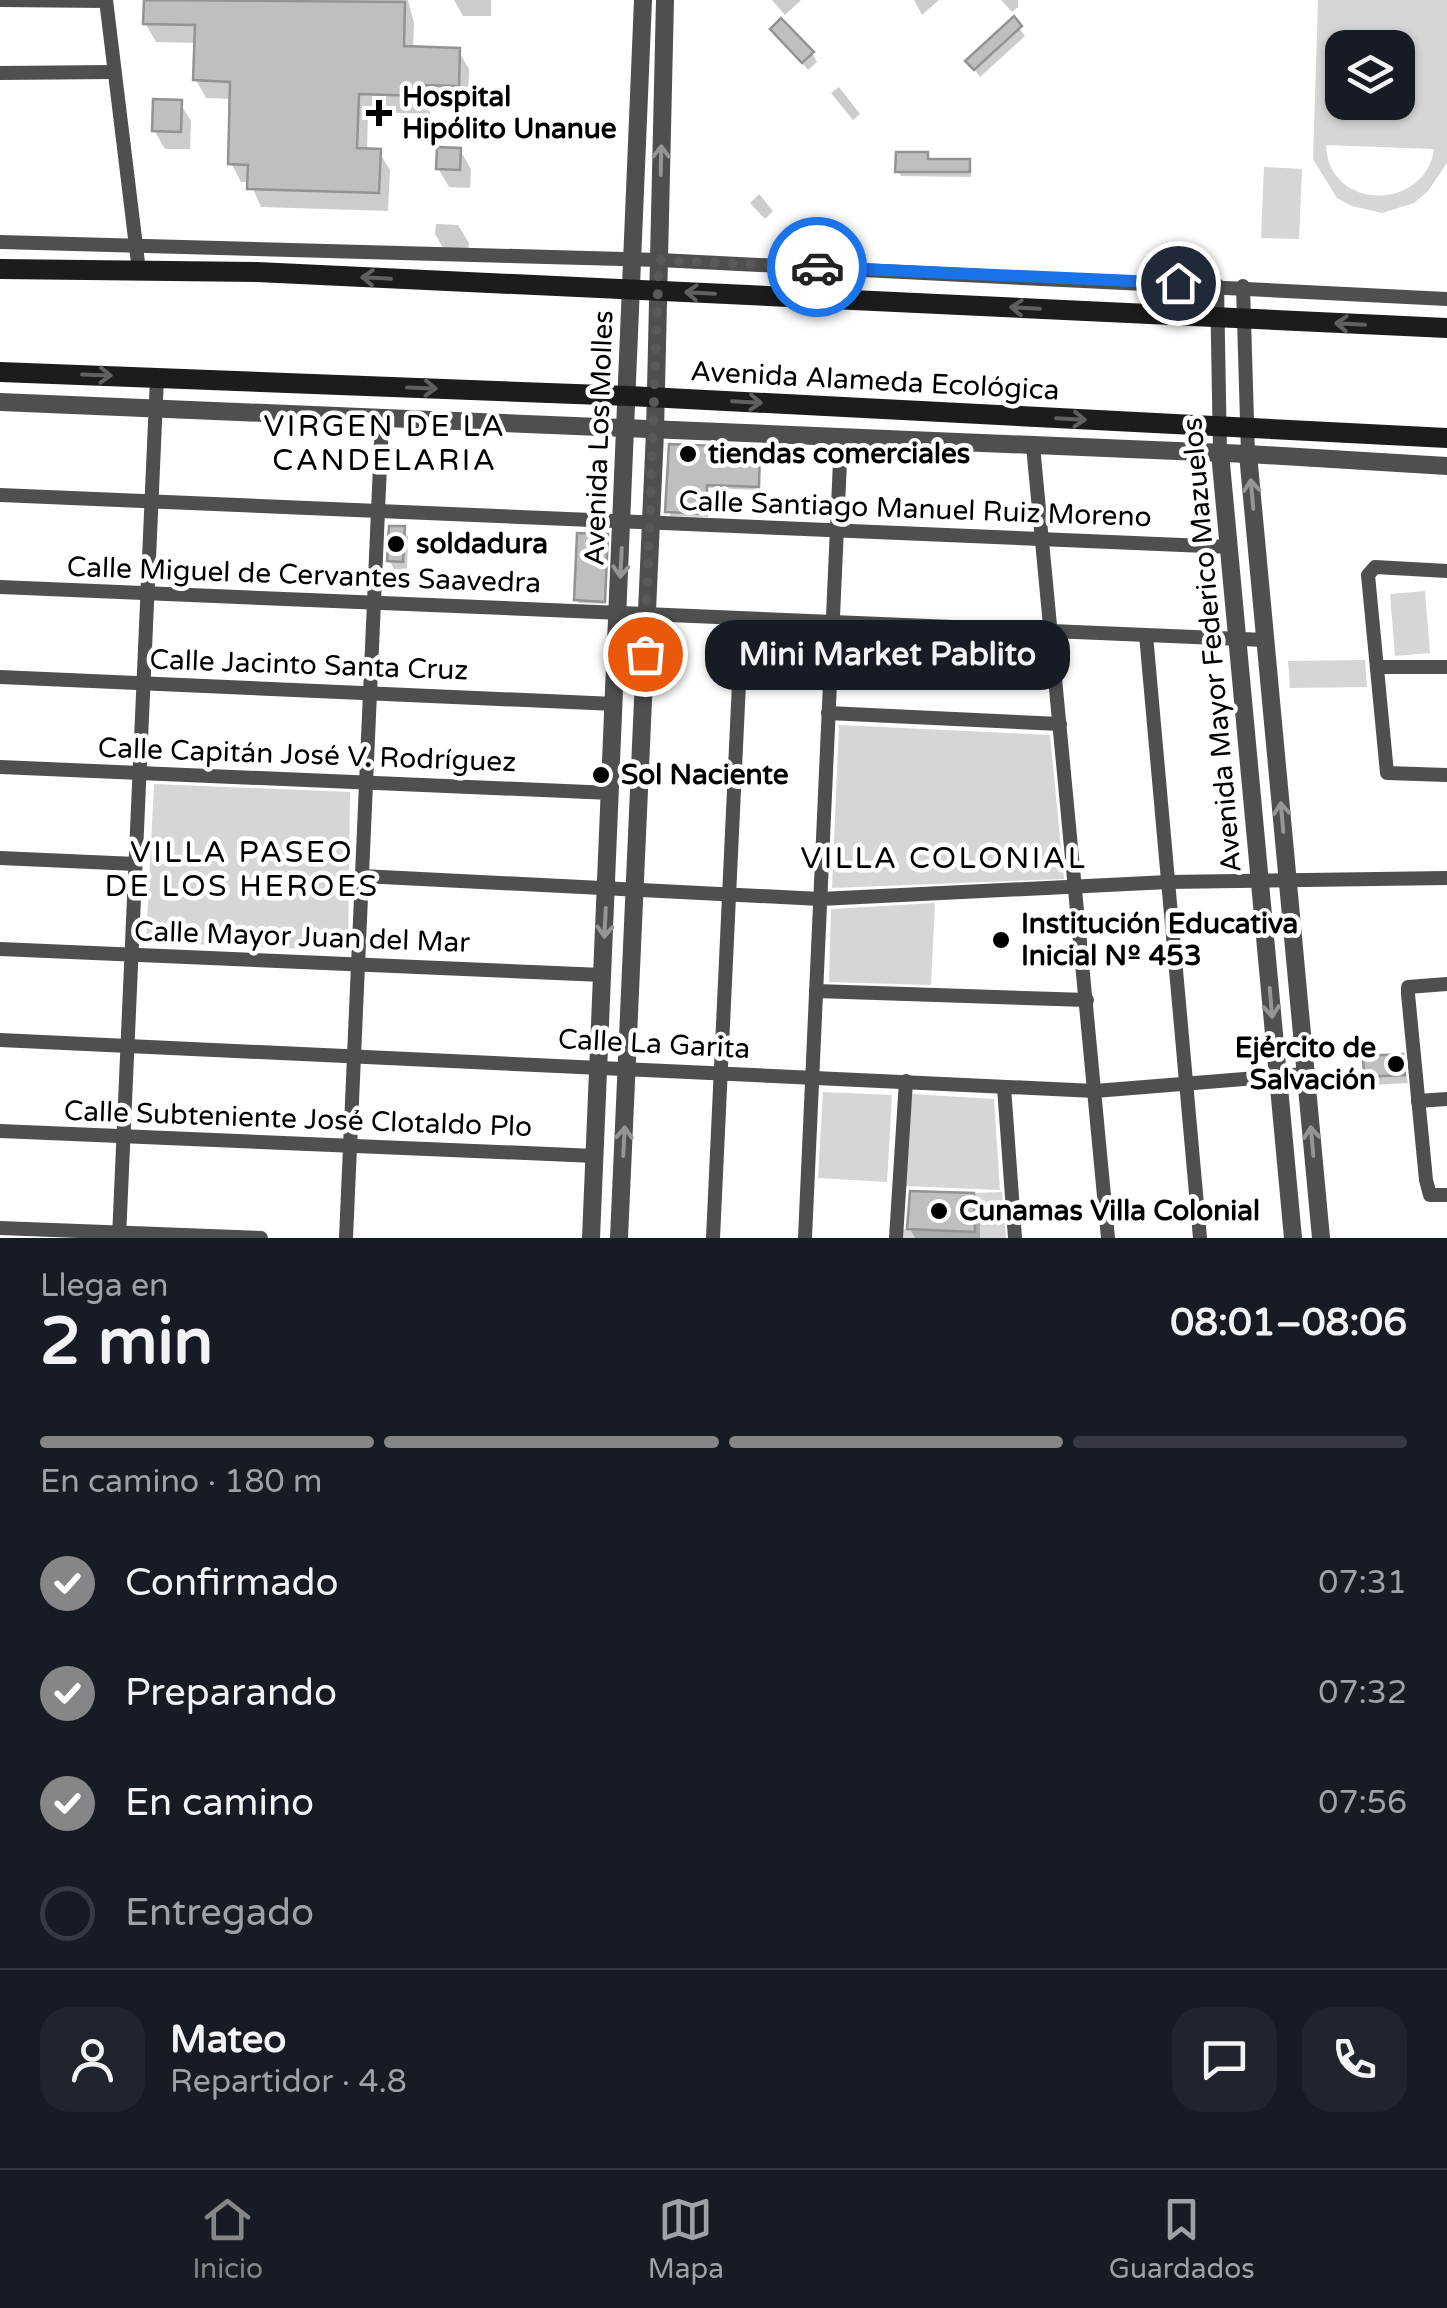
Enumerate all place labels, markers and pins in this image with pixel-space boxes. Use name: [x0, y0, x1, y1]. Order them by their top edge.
place label: Hospital Hipólito Unanue: [402, 80, 617, 146]
marker: Hospital Hipólito Unanue: [366, 100, 392, 126]
pin: [1136, 241, 1221, 326]
place label: tiendas comerciales: [708, 437, 970, 471]
marker: tiendas comerciales: [677, 443, 699, 465]
place label: soldadura: [416, 527, 548, 561]
marker: soldadura: [385, 533, 407, 555]
pin: [603, 612, 688, 697]
callout: Mini Market Pablito: [705, 619, 1070, 689]
place label: Sol Naciente: [621, 758, 789, 792]
marker: Sol Naciente: [590, 764, 612, 786]
place label: Institución Educativa Inicial Nº 453: [1021, 907, 1298, 973]
marker: Institución Educativa Inicial Nº 453: [990, 929, 1012, 951]
place label: Ejército de Salvación: [1235, 1031, 1376, 1097]
marker: Ejército de Salvación: [1385, 1053, 1407, 1075]
place label: Cunamas Villa Colonial: [959, 1194, 1260, 1228]
marker: Cunamas Villa Colonial: [928, 1200, 950, 1222]

